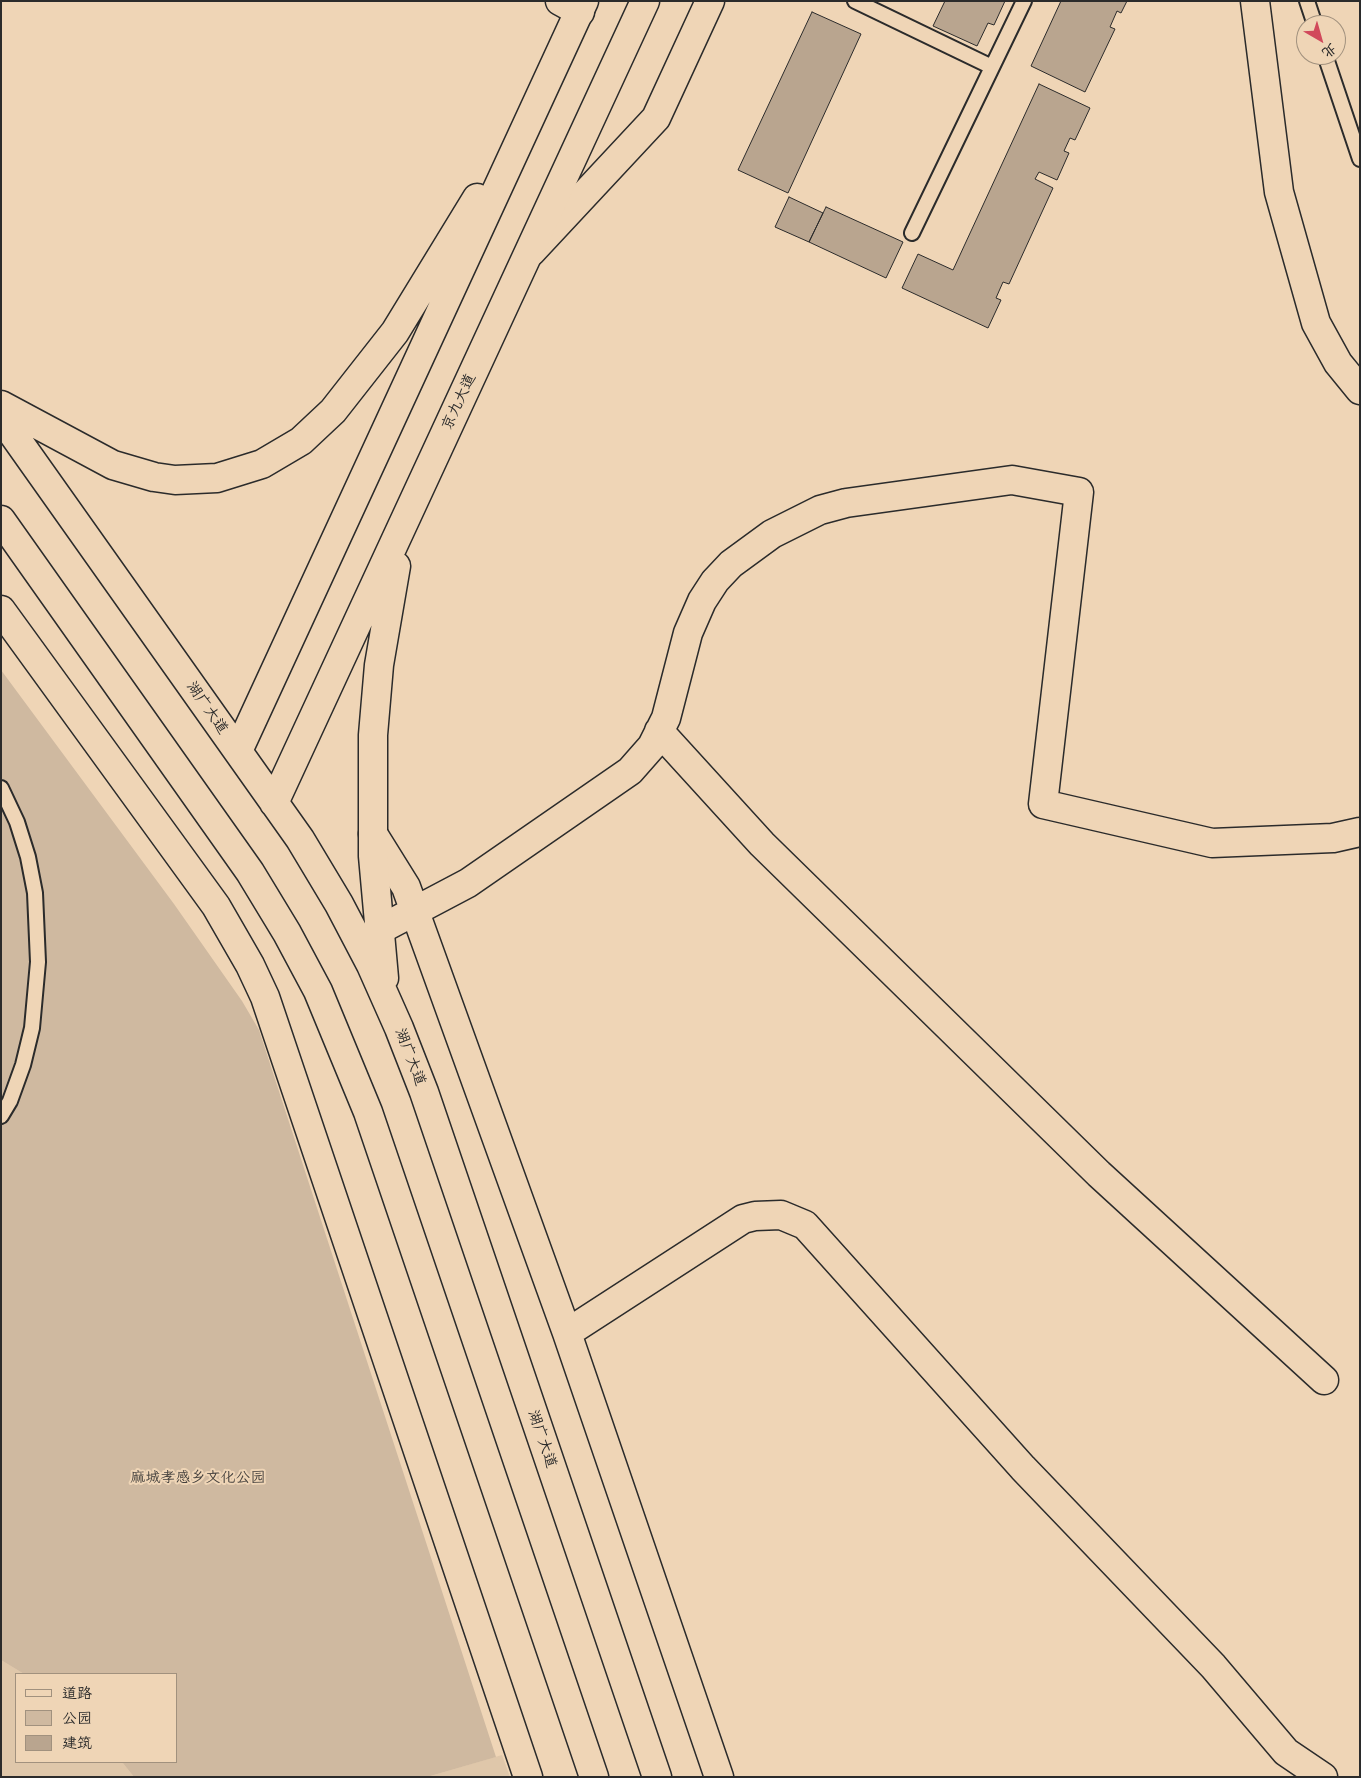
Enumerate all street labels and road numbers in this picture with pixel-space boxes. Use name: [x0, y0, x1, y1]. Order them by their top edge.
street label: 京九大道: [438, 371, 480, 433]
street label: 湖广大道: [182, 678, 232, 738]
street label: 湖广大道: [391, 1026, 429, 1088]
street label: 湖广大道: [524, 1408, 560, 1470]

